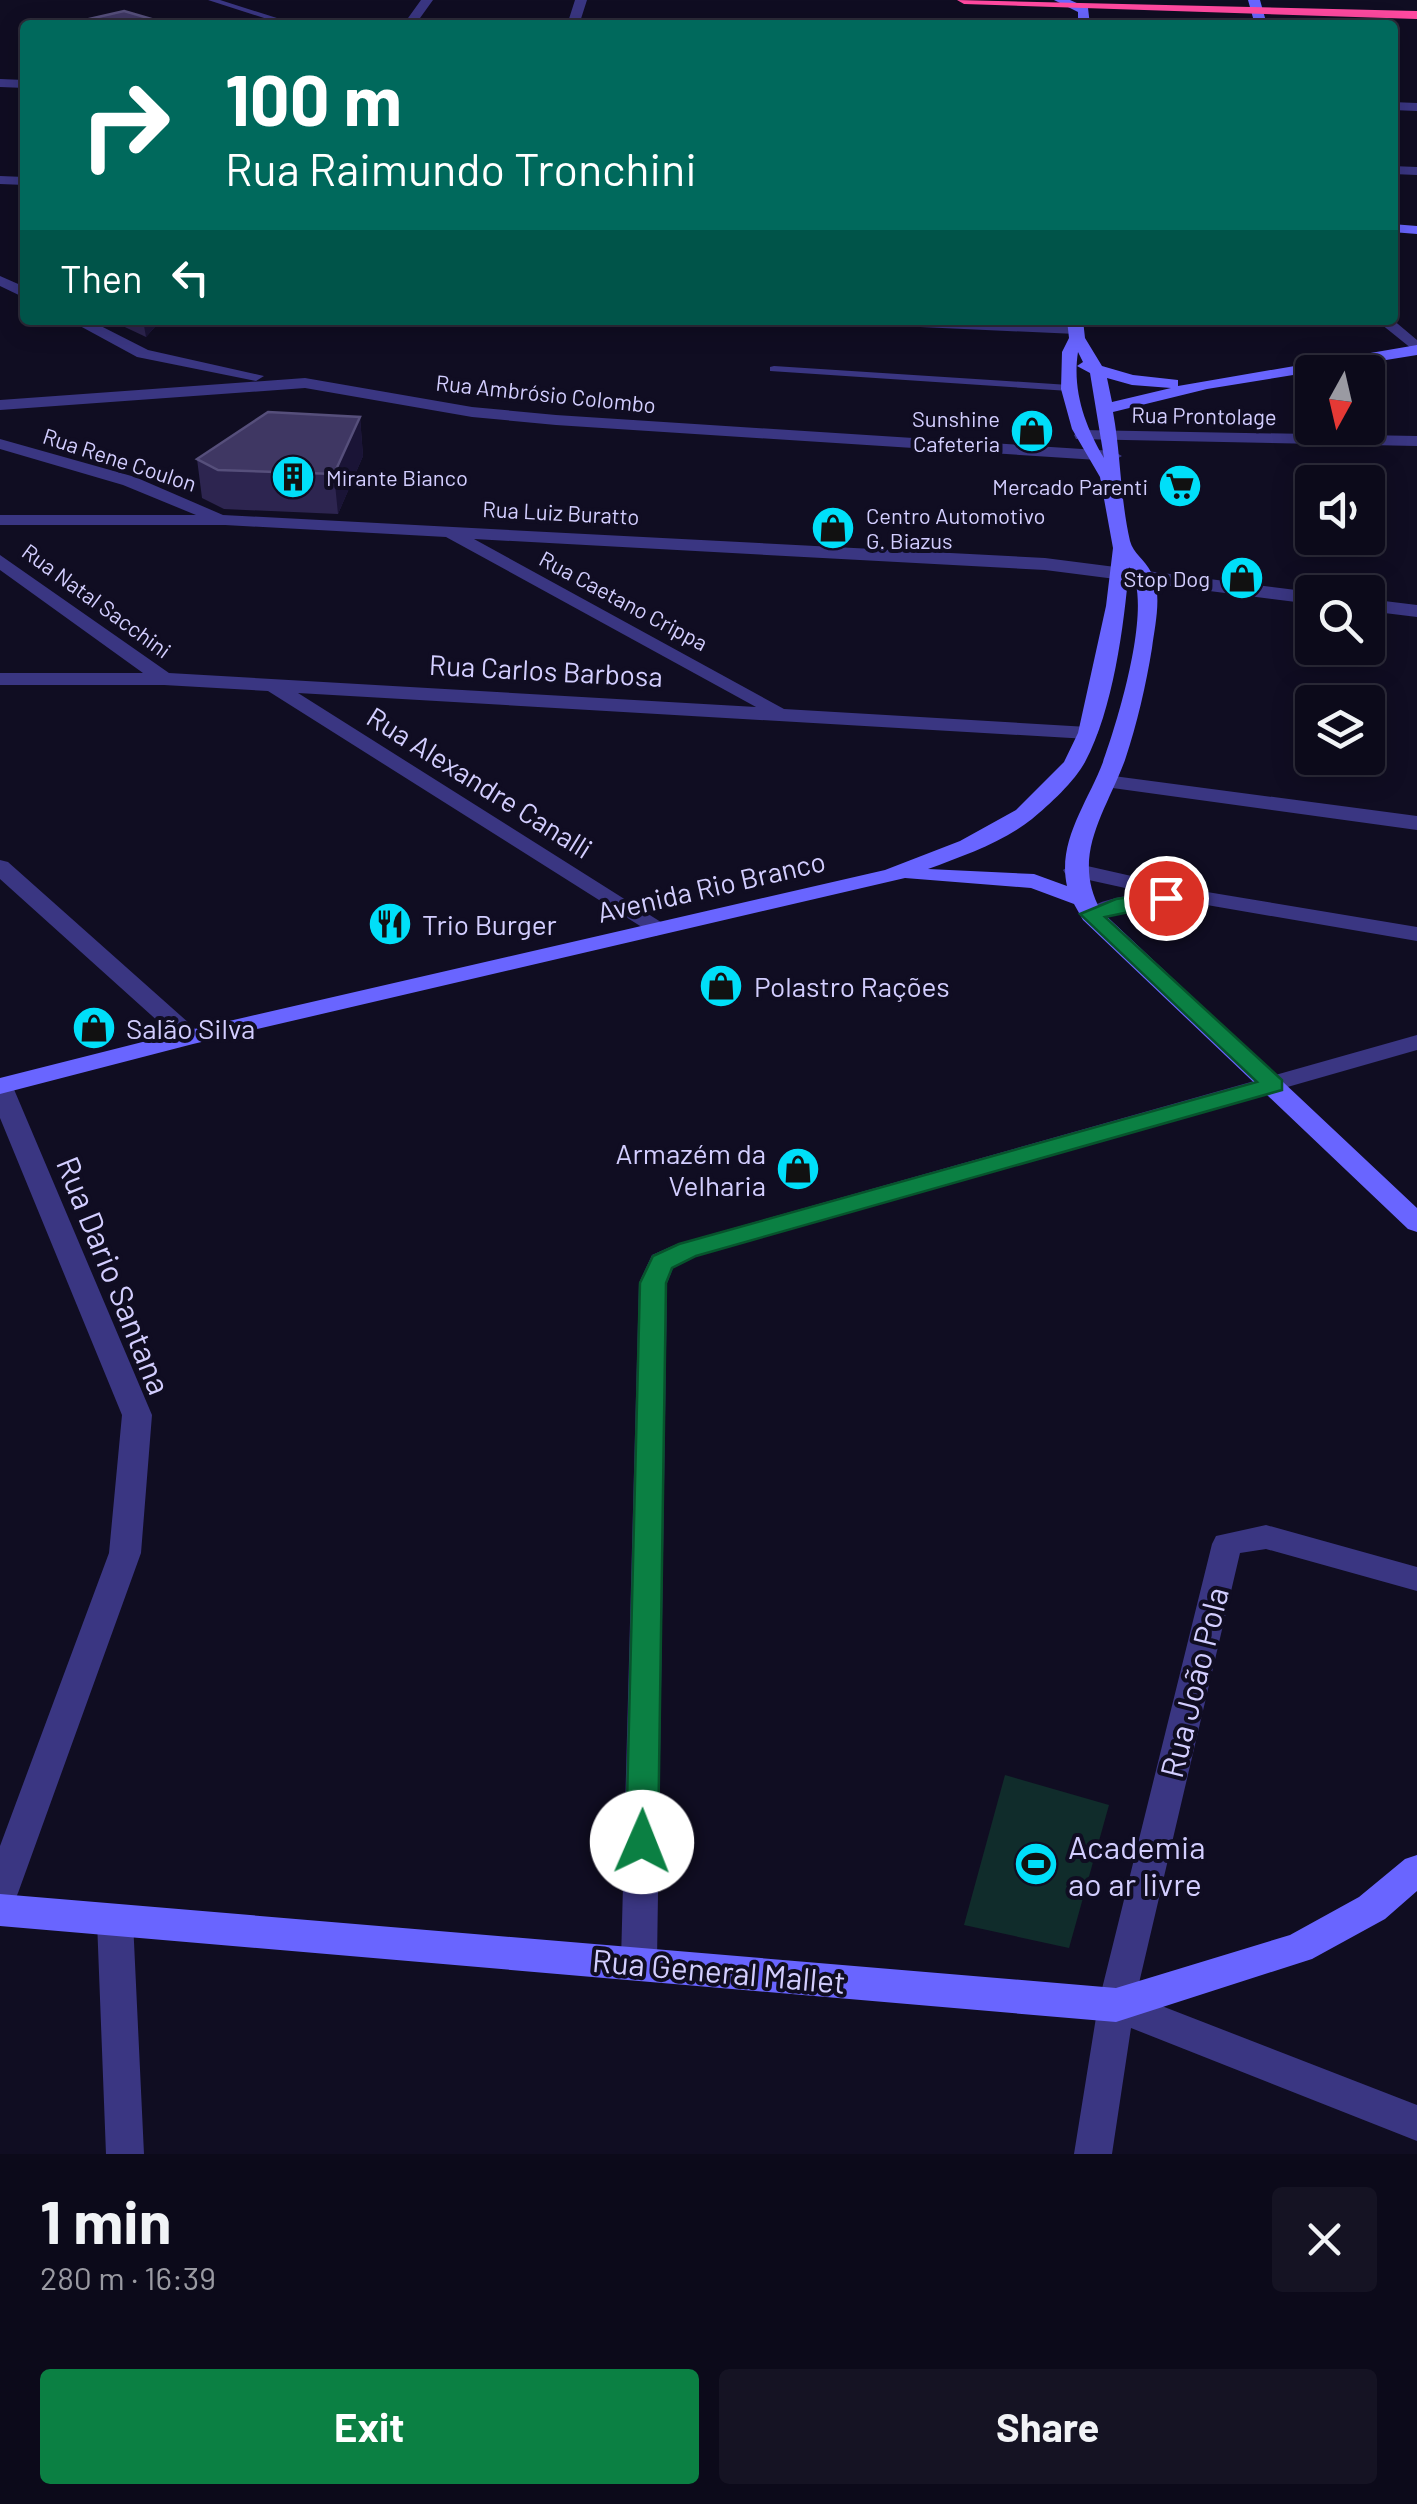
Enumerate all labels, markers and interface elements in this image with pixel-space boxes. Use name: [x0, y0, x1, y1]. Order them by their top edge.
text: 100 m: [225, 56, 402, 140]
icon: right: [60, 60, 190, 190]
text: Rua Raimundo Tronchini: [225, 141, 697, 195]
icon: left: [163, 250, 218, 305]
text: Then: [60, 255, 143, 301]
north arrow: [1295, 355, 1385, 445]
map controls: [1295, 355, 1385, 775]
street label: Rua Ambrósio Colombo: [435, 369, 657, 417]
street label: Rua Prontolage: [1131, 401, 1277, 429]
place label: Sunshine Cafeteria: [912, 405, 1000, 456]
shop icon: Sunshine Cafeteria: [1009, 408, 1055, 454]
street label: Rua Rene Coulon: [40, 422, 200, 496]
building icon: Mirante Bianco: [270, 454, 316, 500]
supermarket icon: Mercado Parenti: [1157, 463, 1203, 509]
place label: Mirante Bianco: [326, 464, 468, 490]
button: sound: [1295, 465, 1385, 555]
place label: Mercado Parenti: [992, 473, 1148, 499]
street label: Rua Luiz Buratto: [482, 495, 640, 529]
place label: Centro Automotivo G. Biazus: [866, 502, 1046, 553]
shop icon: Centro Automotivo G. Biazus: [810, 505, 856, 551]
street label: Rua Natal Sacchini: [18, 537, 176, 663]
street label: Rua Caetano Crippa: [535, 545, 713, 655]
shop icon: Stop Dog: [1219, 555, 1265, 601]
place label: Stop Dog: [1124, 565, 1210, 591]
button: search: [1295, 575, 1385, 665]
street label: Rua Carlos Barbosa: [428, 647, 664, 693]
button: layers: [1295, 685, 1385, 775]
street label: Rua Alexandre Canalli: [361, 699, 599, 865]
street label: Avenida Rio Branco: [594, 843, 828, 929]
pin: [1124, 856, 1209, 941]
icon: arrive: [1139, 871, 1194, 926]
restaurant icon: Trio Burger: [367, 901, 413, 947]
place label: Trio Burger: [422, 907, 557, 941]
shop icon: Polastro Rações: [698, 963, 744, 1009]
place label: Polastro Rações: [754, 969, 950, 1003]
shop icon: Salão Silva: [71, 1005, 117, 1051]
place label: Salão Silva: [126, 1011, 255, 1045]
place label: Armazém da Velharia: [616, 1136, 766, 1202]
shop icon: Armazém da Velharia: [775, 1146, 821, 1192]
street label: Rua Dario Santana: [50, 1151, 180, 1399]
street label: Rua João Pola: [1151, 1583, 1235, 1781]
position arrow: [590, 1790, 694, 1894]
place label: Academia ao ar livre: [1068, 1827, 1206, 1902]
sports icon: Academia ao ar livre: [1013, 1841, 1059, 1887]
street label: Rua General Mallet: [591, 1940, 847, 2000]
text: 1 min: [40, 2184, 171, 2256]
button: close: [1272, 2187, 1377, 2292]
text: 280 m · 16:39: [40, 2258, 216, 2296]
button: Exit: [40, 2369, 699, 2484]
button: Share: [719, 2369, 1377, 2484]

